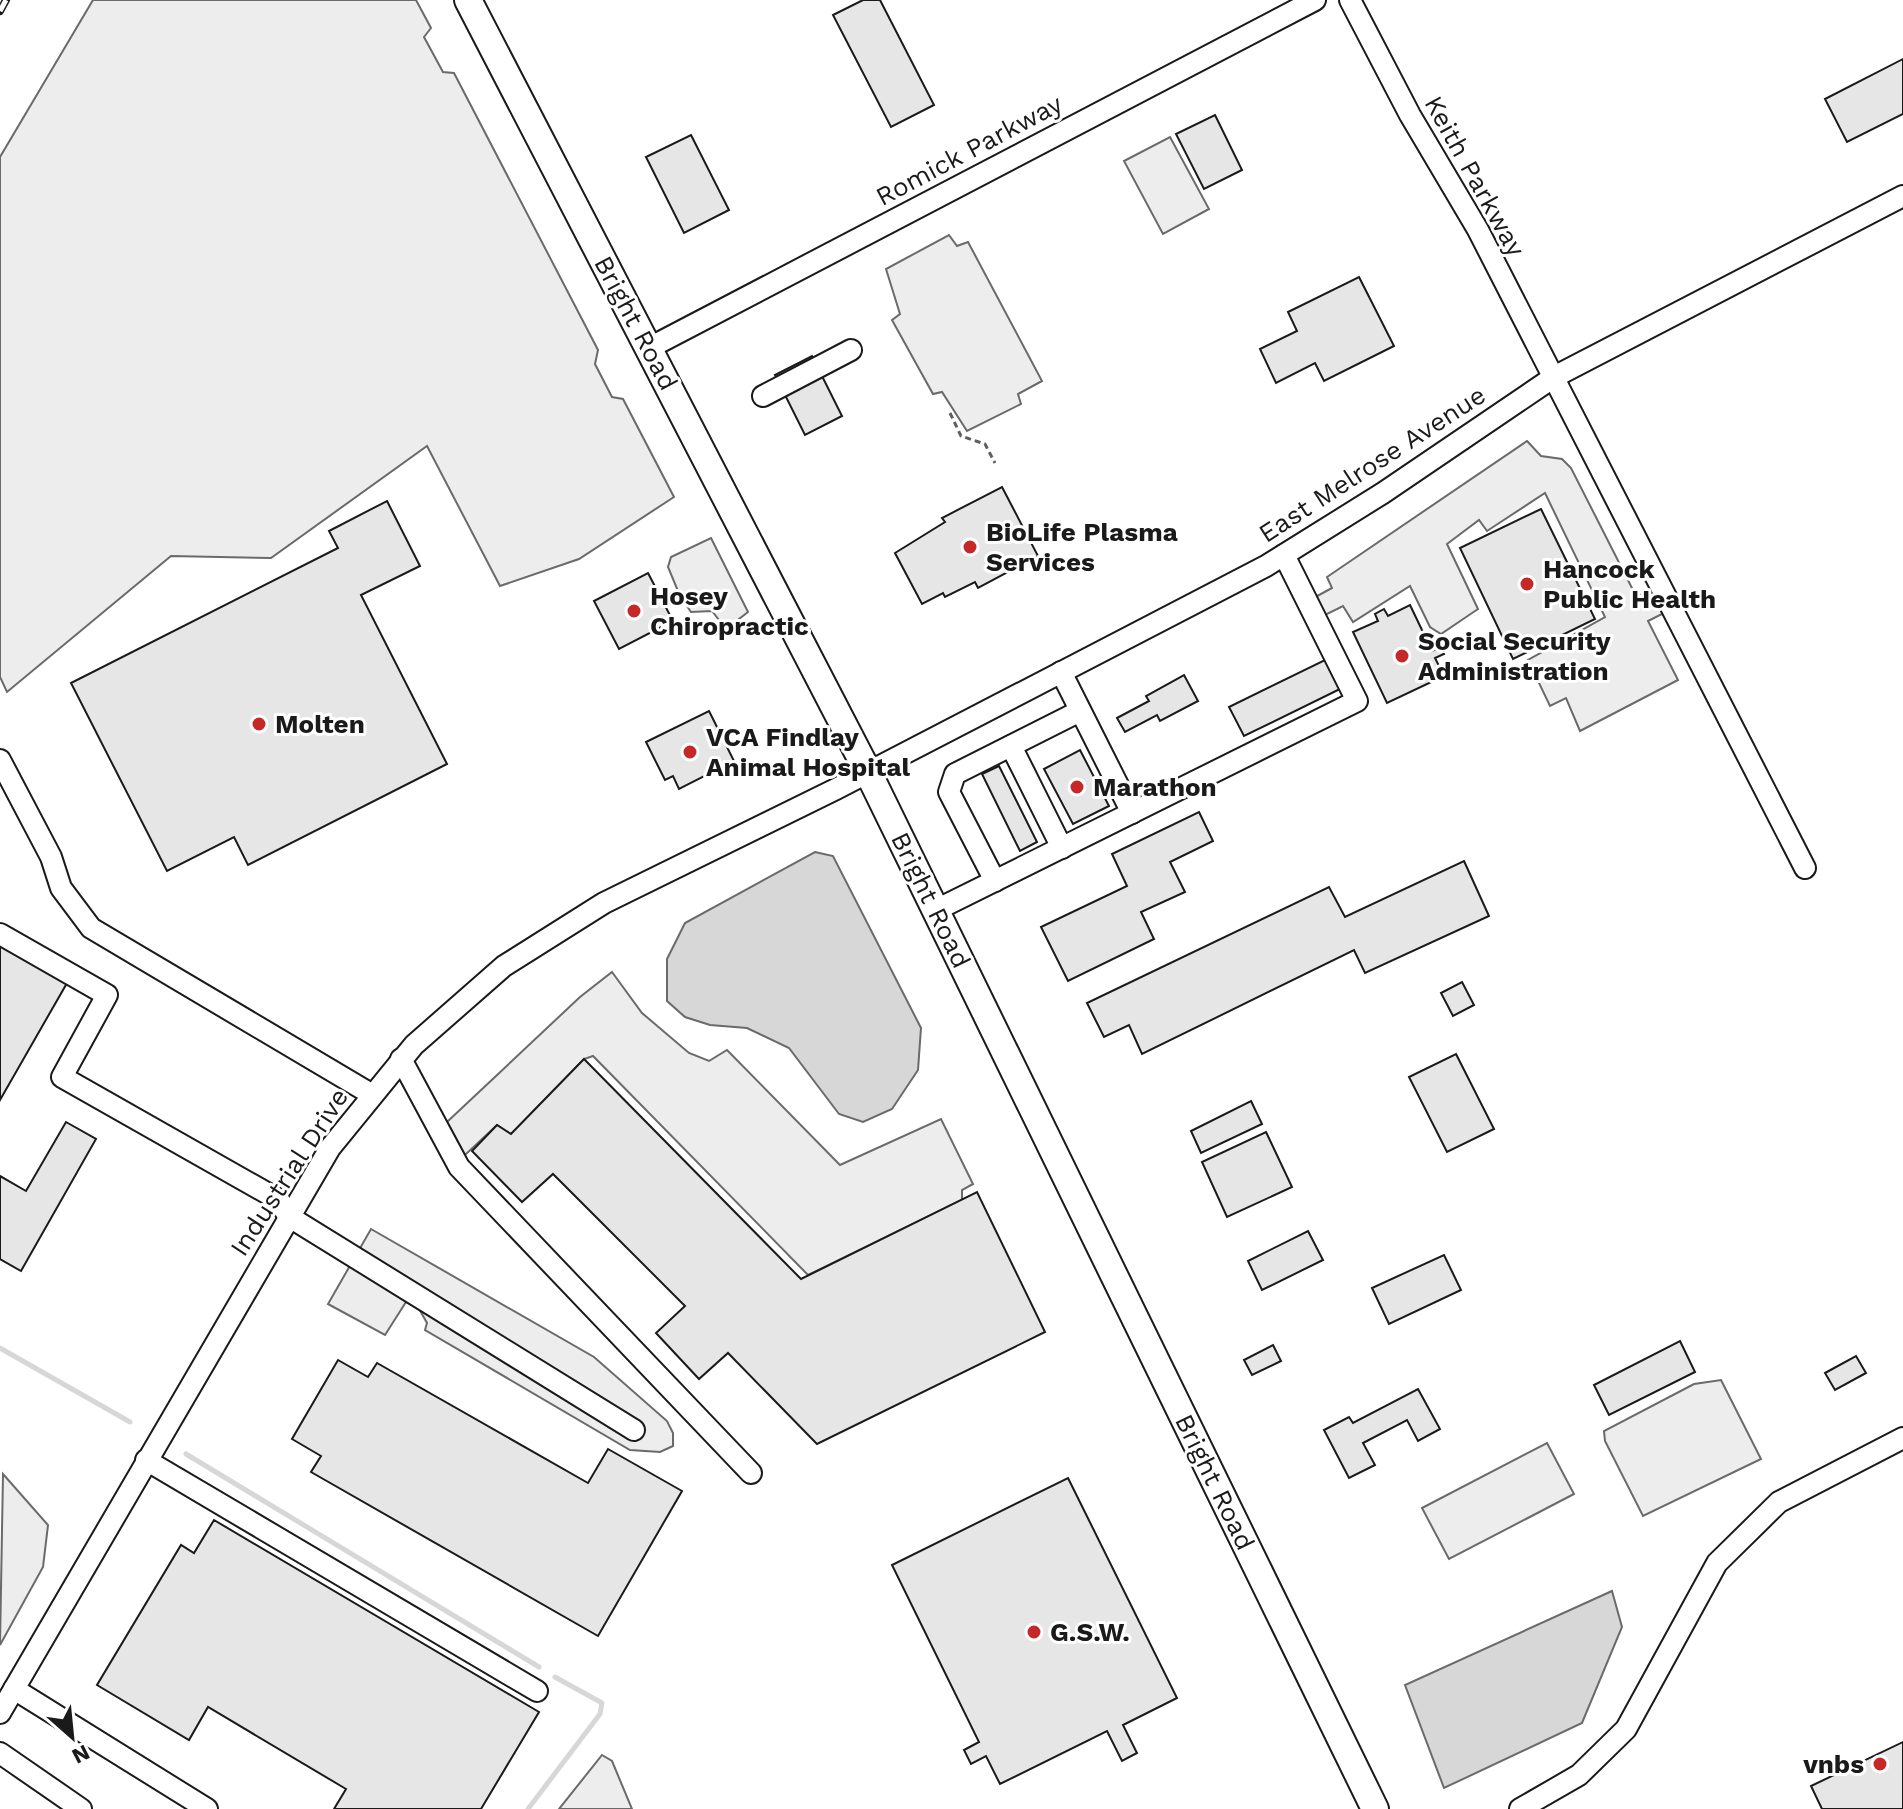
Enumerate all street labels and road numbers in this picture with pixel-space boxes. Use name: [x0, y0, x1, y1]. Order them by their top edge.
street label: Romick Parkway: [871, 88, 1068, 212]
street label: Keith Parkway: [1419, 91, 1532, 262]
street label: Bright Road: [588, 251, 684, 395]
street label: East Melrose Avenue: [1253, 380, 1491, 548]
street label: Bright Road: [885, 827, 977, 973]
street label: Industrial Drive: [224, 1083, 354, 1261]
street label: Bright Road: [1169, 1409, 1261, 1555]

